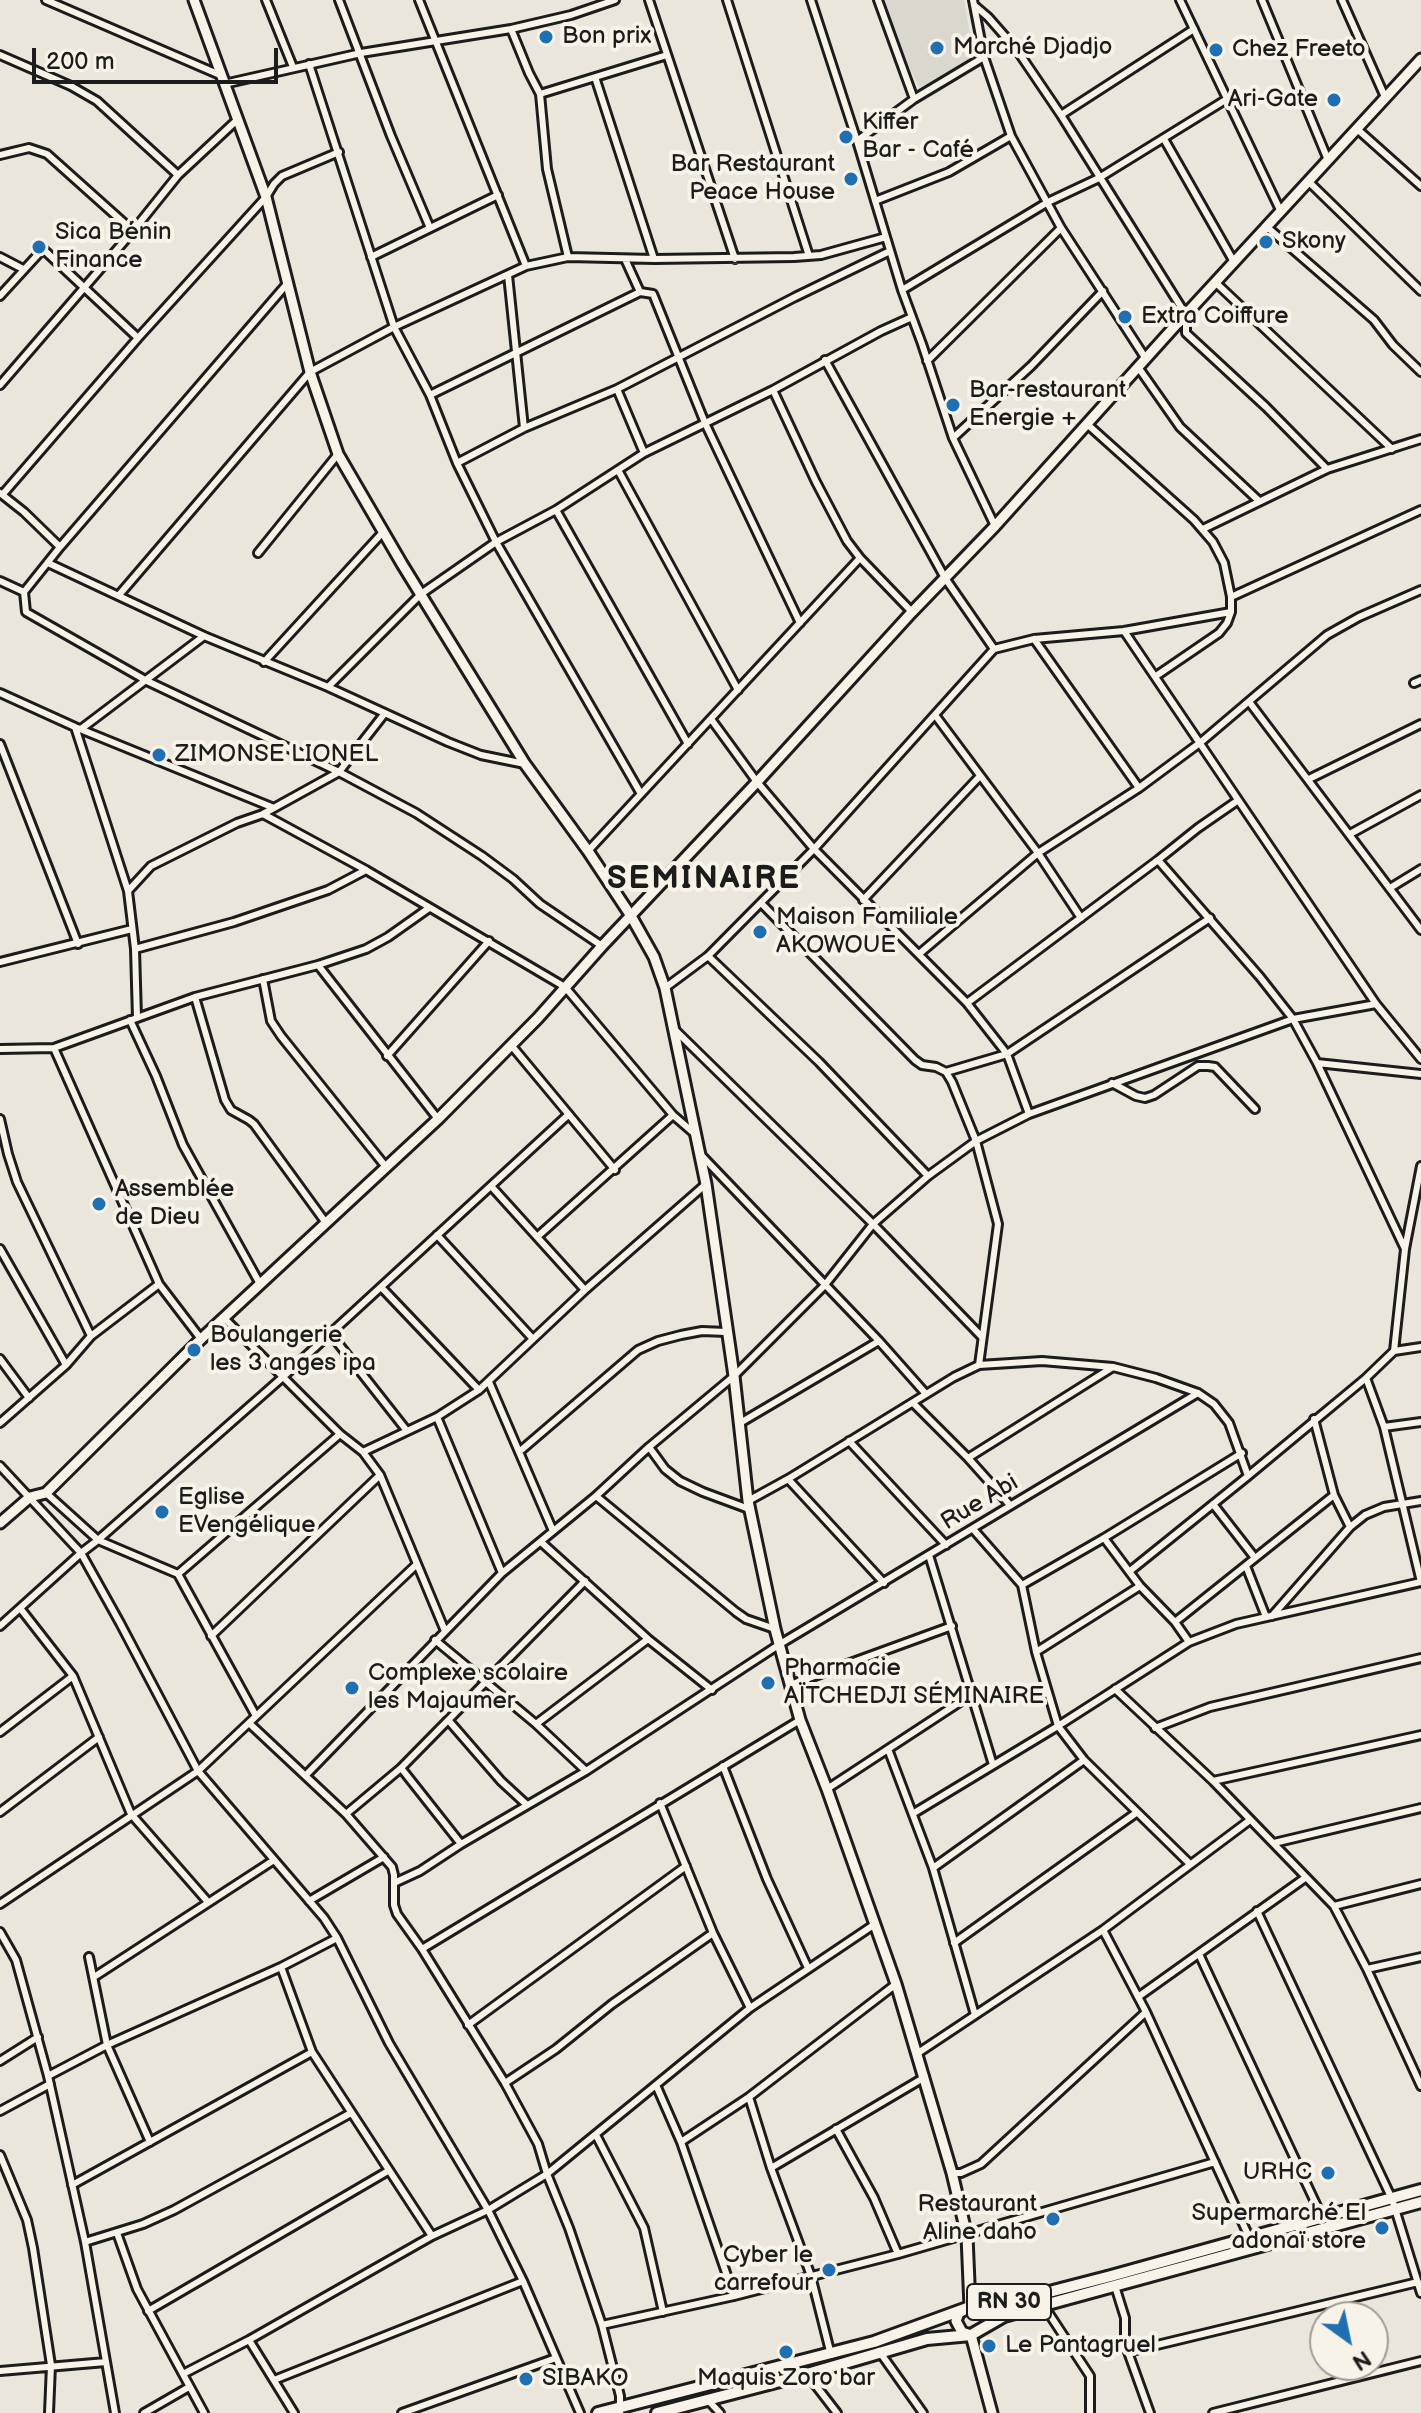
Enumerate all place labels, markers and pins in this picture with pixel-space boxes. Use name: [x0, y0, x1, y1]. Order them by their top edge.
place label: Bon prix: [562, 23, 652, 51]
marker: Bon prix: [537, 28, 555, 46]
place label: Marché Djadjo: [953, 34, 1112, 62]
place label: Chez Freeto: [1232, 36, 1366, 64]
marker: Marché Djadjo: [928, 39, 946, 57]
marker: Chez Freeto: [1207, 41, 1225, 59]
place label: Ari-Gate: [1228, 86, 1318, 114]
marker: Ari-Gate: [1325, 91, 1343, 109]
place label: Kiffer Bar - Café: [862, 109, 974, 165]
marker: Kiffer Bar - Café: [837, 128, 855, 146]
place label: Bar Restaurant Peace House: [670, 151, 835, 207]
marker: Bar Restaurant Peace House: [842, 170, 860, 188]
place label: Sica Bénin Finance: [55, 219, 172, 275]
place label: Skony: [1282, 228, 1346, 256]
marker: Skony: [1257, 233, 1275, 251]
marker: Sica Bénin Finance: [30, 238, 48, 256]
place label: Extra Coiffure: [1141, 303, 1288, 331]
marker: Extra Coiffure: [1116, 308, 1134, 326]
place label: Bar-restaurant Energie +: [969, 377, 1126, 433]
marker: Bar-restaurant Energie +: [944, 396, 962, 414]
place label: ZIMONSE LIONEL: [175, 741, 378, 769]
marker: ZIMONSE LIONEL: [150, 746, 168, 764]
place label: Maison Familiale AKOWOUE: [776, 904, 958, 960]
marker: Maison Familiale AKOWOUE: [751, 923, 769, 941]
place label: Assemblée de Dieu: [115, 1176, 234, 1232]
marker: Assemblée de Dieu: [90, 1195, 108, 1213]
place label: Boulangerie les 3 anges ipa: [210, 1322, 376, 1378]
marker: Boulangerie les 3 anges ipa: [185, 1341, 203, 1359]
place label: Eglise EVengélique: [178, 1484, 315, 1540]
marker: Eglise EVengélique: [153, 1503, 171, 1521]
place label: Pharmacie AÏTCHEDJI SÉMINAIRE: [784, 1655, 1044, 1711]
place label: Complexe scolaire les Majaumer: [368, 1660, 568, 1716]
marker: Pharmacie AÏTCHEDJI SÉMINAIRE: [759, 1674, 777, 1692]
marker: Complexe scolaire les Majaumer: [343, 1679, 361, 1697]
place label: URHC: [1243, 2159, 1312, 2187]
marker: URHC: [1319, 2164, 1337, 2182]
place label: Restaurant Aline daho: [918, 2191, 1037, 2247]
place label: Supermarché El adonaï store: [1192, 2200, 1366, 2256]
marker: Restaurant Aline daho: [1044, 2210, 1062, 2228]
marker: Supermarché El adonaï store: [1373, 2219, 1391, 2237]
place label: Cyber le carrefour: [714, 2242, 813, 2298]
marker: Cyber le carrefour: [820, 2261, 838, 2279]
place label: Le Pantagruel: [1005, 2332, 1156, 2360]
marker: Le Pantagruel: [980, 2337, 998, 2355]
marker: Maquis Zoro bar: [777, 2343, 795, 2361]
place label: SIBAKO: [542, 2365, 629, 2393]
place label: Maquis Zoro bar: [697, 2365, 875, 2393]
marker: SIBAKO: [517, 2370, 535, 2388]

